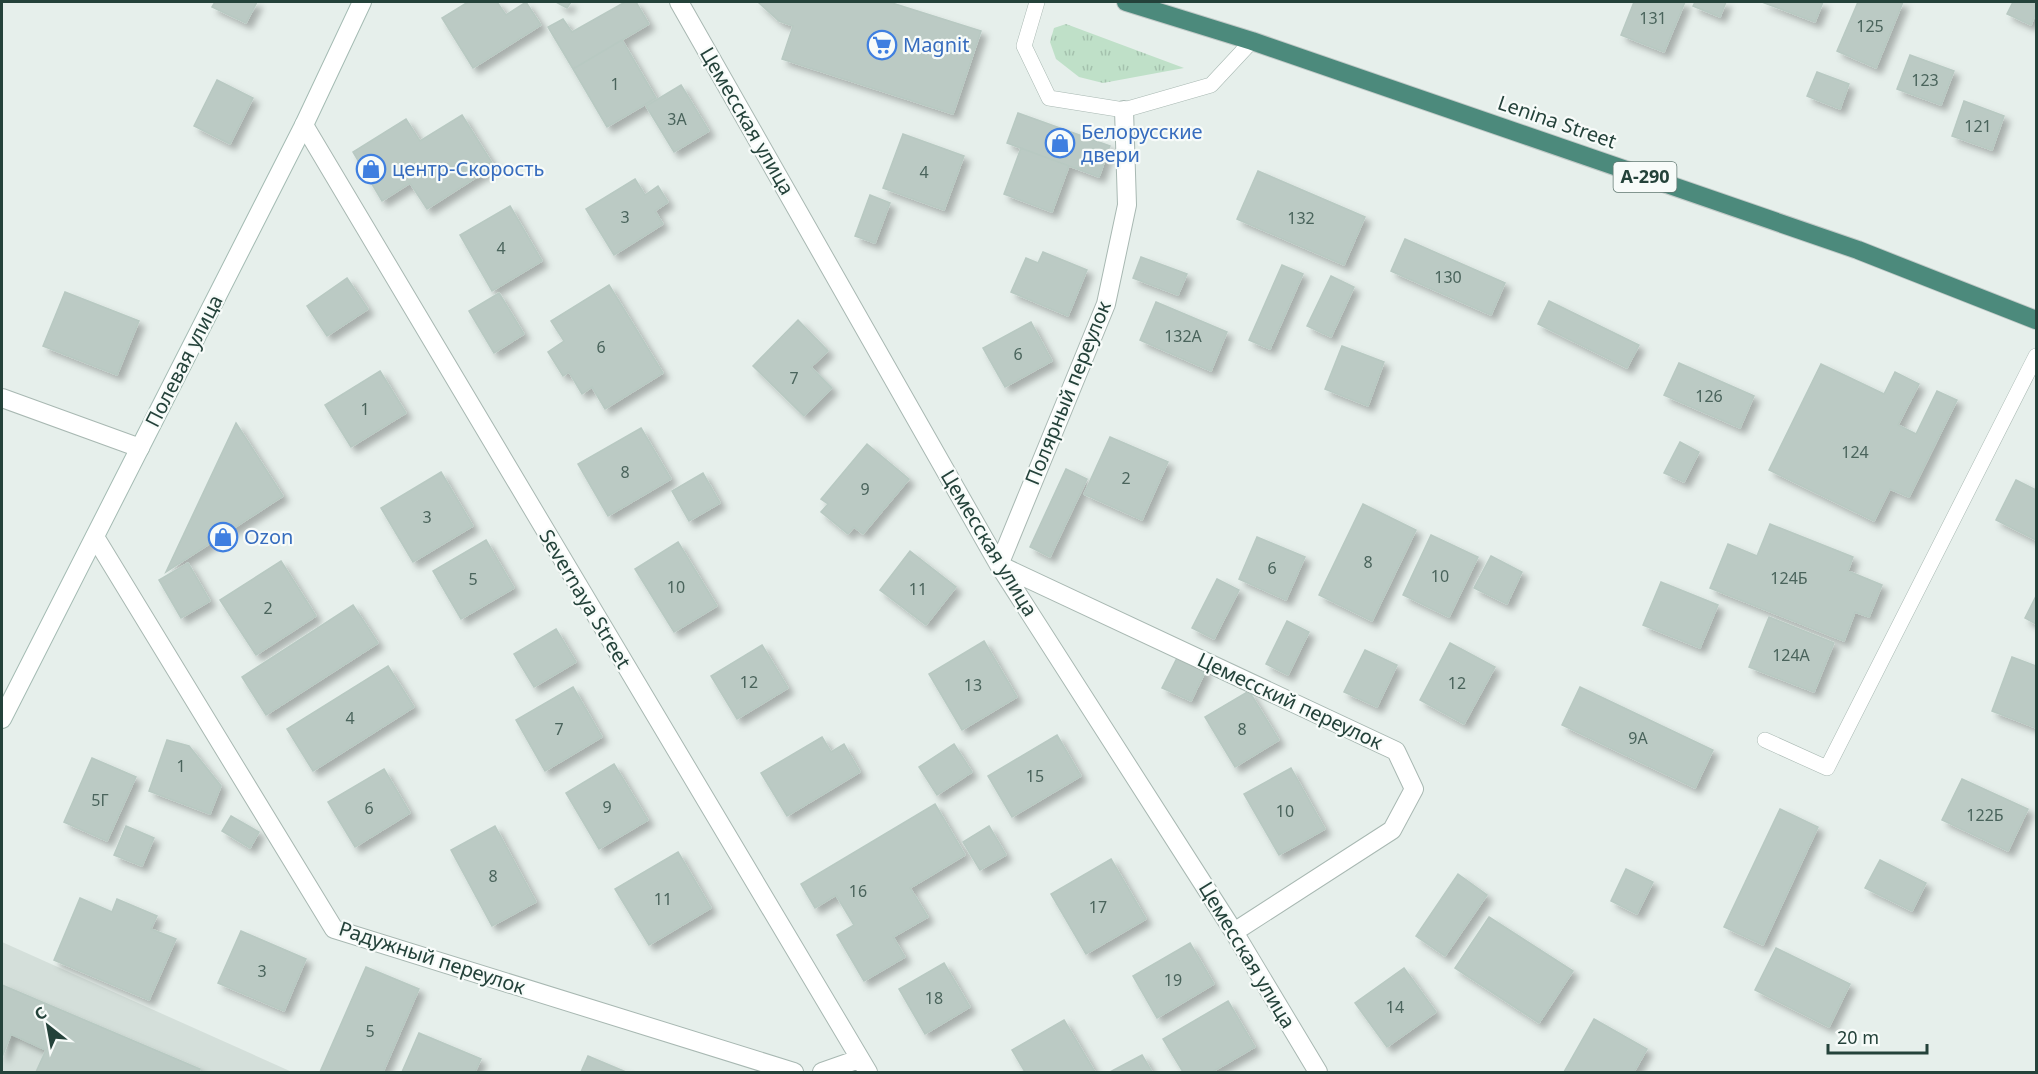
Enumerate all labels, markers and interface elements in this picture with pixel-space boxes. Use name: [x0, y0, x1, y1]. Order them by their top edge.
house number: 131: [1639, 7, 1667, 29]
house number: 125: [1856, 15, 1884, 37]
supermarket icon: Magnit: [866, 29, 898, 61]
place label: Magnit: [903, 31, 969, 58]
street label: Цемесская улица: [694, 42, 801, 200]
house number: 123: [1911, 69, 1939, 91]
house number: 1: [610, 73, 620, 95]
street label: Lenina Street: [1494, 89, 1620, 154]
house number: 3А: [667, 108, 687, 130]
house number: 121: [1964, 115, 1992, 137]
place label: Белорусские двери: [1081, 118, 1203, 168]
shop icon: Белорусские двери: [1044, 127, 1076, 159]
shop icon: центр-Скорость: [355, 153, 387, 185]
place label: центр-Скорость: [392, 155, 544, 182]
house number: 4: [919, 161, 929, 183]
road number: А-290: [1614, 162, 1676, 192]
house number: 3: [620, 206, 630, 228]
house number: 132: [1287, 207, 1315, 229]
house number: 4: [496, 237, 506, 259]
house number: 130: [1434, 266, 1462, 288]
street label: Полевая улица: [139, 290, 229, 432]
street label: Полярный переулок: [1018, 296, 1117, 489]
house number: 132А: [1164, 325, 1203, 347]
house number: 6: [596, 336, 606, 358]
house number: 6: [1013, 343, 1023, 365]
house number: 7: [789, 367, 799, 389]
house number: 126: [1695, 385, 1723, 407]
house number: 1: [360, 398, 370, 420]
house number: 124: [1841, 441, 1869, 463]
house number: 8: [620, 461, 630, 483]
street label: Цемесская улица: [935, 464, 1044, 621]
house number: 2: [1121, 467, 1131, 489]
house number: 9: [860, 478, 870, 500]
house number: 3: [422, 506, 432, 528]
shop icon: Ozon: [207, 521, 239, 553]
place label: Ozon: [244, 523, 293, 550]
street label: Severnaya Street: [533, 524, 638, 673]
house number: 8: [1363, 551, 1373, 573]
house number: 6: [1267, 557, 1277, 579]
house number: 10: [1431, 565, 1449, 587]
house number: 124Б: [1770, 567, 1808, 589]
house number: 5: [468, 568, 478, 590]
house number: 10: [667, 576, 685, 598]
house number: 11: [909, 578, 927, 600]
house number: 2: [263, 597, 273, 619]
house number: 124А: [1772, 644, 1811, 666]
street label: Цемесский переулок: [1193, 646, 1388, 756]
house number: 12: [740, 671, 758, 693]
house number: 12: [1448, 672, 1466, 694]
house number: 13: [964, 674, 982, 696]
house number: 4: [345, 707, 355, 729]
house number: 7: [554, 718, 564, 740]
house number: 8: [1237, 718, 1247, 740]
house number: 9А: [1628, 727, 1648, 749]
house number: 1: [176, 755, 186, 777]
house number: 15: [1026, 765, 1044, 787]
house number: 5Г: [91, 789, 109, 811]
house number: 9: [602, 796, 612, 818]
house number: 6: [364, 797, 374, 819]
house number: 10: [1276, 800, 1294, 822]
house number: 122Б: [1966, 804, 2004, 826]
house number: 8: [488, 865, 498, 887]
street label: Цемесская улица: [1193, 876, 1302, 1033]
house number: 16: [849, 880, 867, 902]
house number: 11: [654, 888, 672, 910]
house number: 17: [1089, 896, 1107, 918]
street label: Радужный переулок: [336, 915, 529, 1001]
house number: 3: [257, 960, 267, 982]
house number: 19: [1164, 969, 1182, 991]
house number: 18: [925, 987, 943, 1009]
north arrow: [18, 996, 78, 1056]
house number: 14: [1386, 996, 1404, 1018]
text: С: [30, 1001, 50, 1025]
scale bar: [1828, 1017, 1927, 1055]
house number: 5: [365, 1020, 375, 1042]
text: 20 m: [1837, 1025, 1879, 1049]

